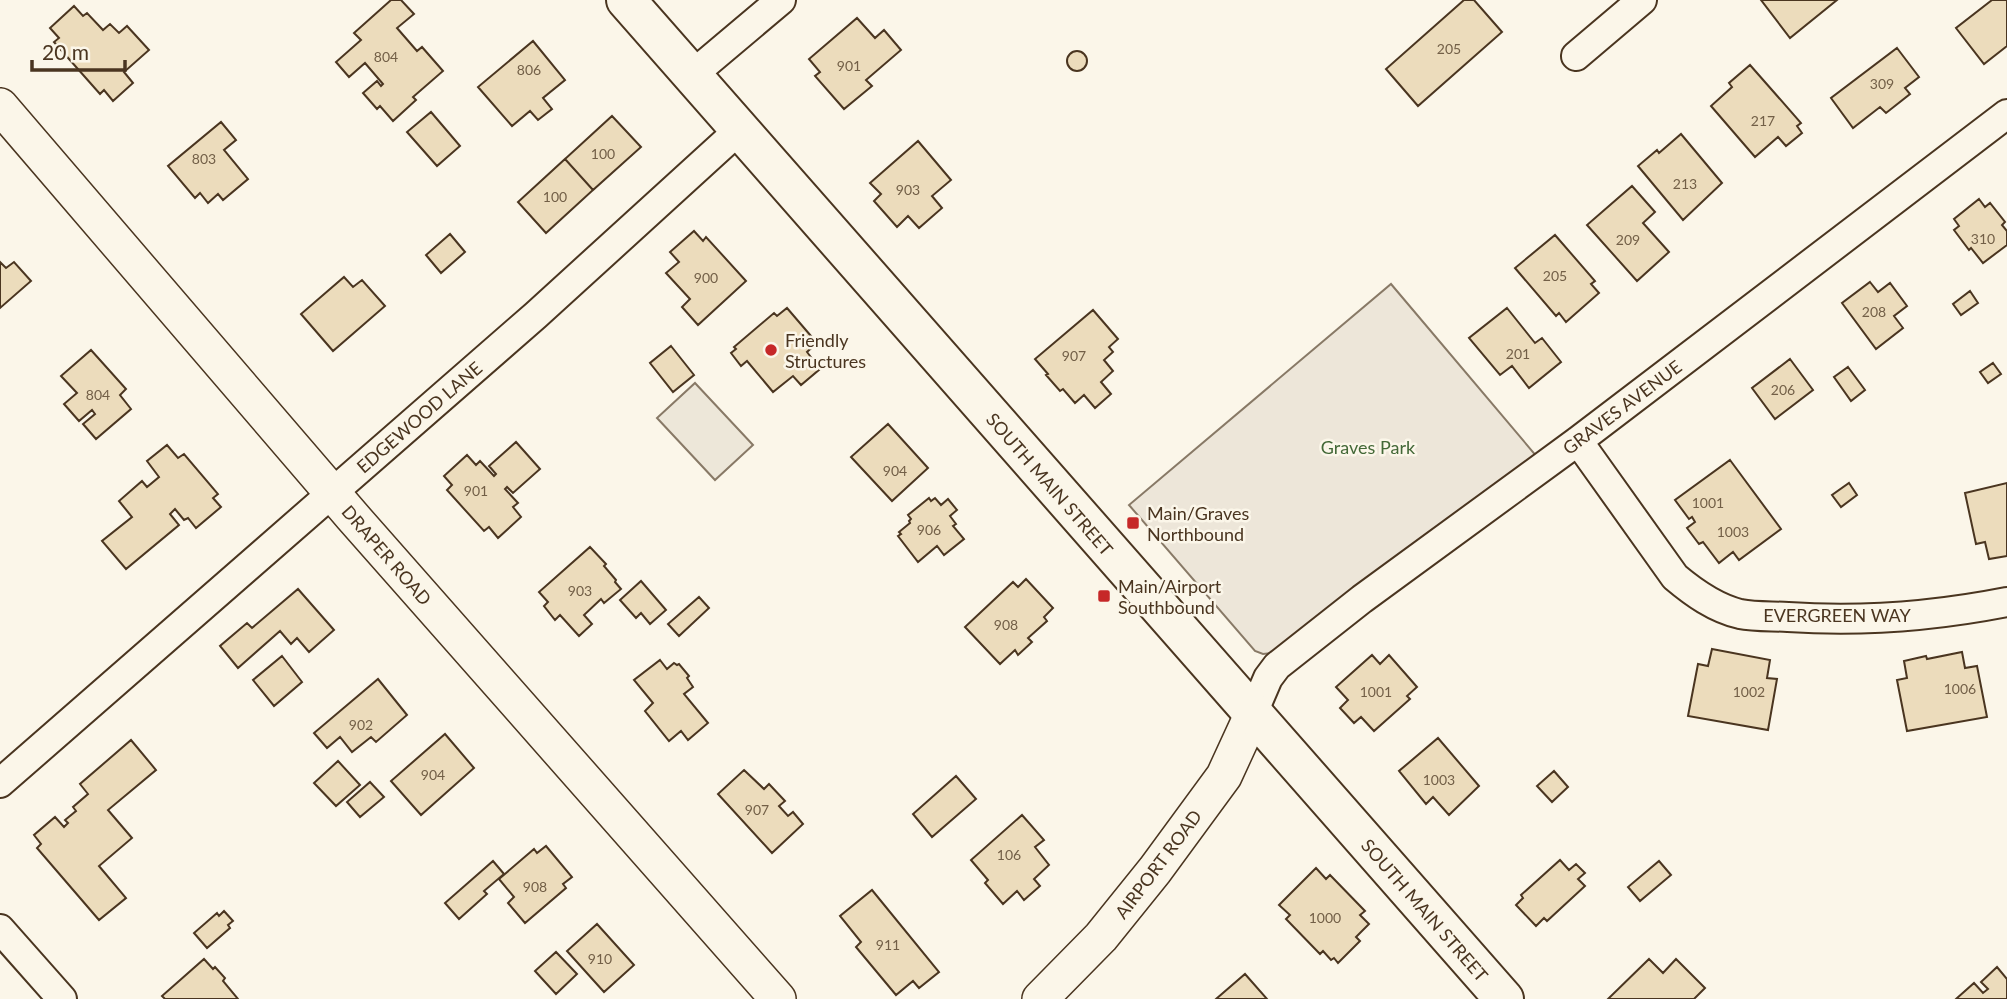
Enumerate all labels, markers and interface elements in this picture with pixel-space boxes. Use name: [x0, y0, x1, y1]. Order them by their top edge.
scale bar: [32, 28, 124, 72]
text: 20 m: [42, 39, 89, 64]
house number: 205: [1437, 40, 1461, 57]
house number: 804: [374, 48, 398, 65]
house number: 901: [837, 57, 861, 74]
house number: 806: [517, 61, 541, 78]
house number: 309: [1870, 75, 1894, 92]
house number: 217: [1751, 112, 1775, 129]
house number: 100: [591, 145, 615, 162]
house number: 803: [192, 150, 216, 167]
house number: 213: [1673, 175, 1697, 192]
house number: 903: [896, 181, 920, 198]
house number: 100: [543, 188, 567, 205]
house number: 310: [1971, 230, 1995, 247]
house number: 209: [1616, 231, 1640, 248]
house number: 205: [1543, 267, 1567, 284]
house number: 900: [694, 269, 718, 286]
house number: 208: [1862, 303, 1886, 320]
place label: Friendly Structures: [785, 329, 866, 372]
marker: Friendly Structures: [763, 342, 779, 358]
house number: 201: [1506, 345, 1530, 362]
house number: 907: [1062, 347, 1086, 364]
street label: GRAVES AVENUE: [1558, 355, 1686, 459]
street label: EDGEWOOD LANE: [352, 357, 486, 477]
house number: 206: [1771, 381, 1795, 398]
house number: 804: [86, 386, 110, 403]
street label: SOUTH MAIN STREET: [982, 408, 1118, 560]
park label: Graves Park: [1321, 436, 1416, 458]
house number: 904: [883, 462, 907, 479]
house number: 901: [464, 482, 488, 499]
house number: 1001: [1692, 494, 1724, 511]
street label: DRAPER ROAD: [338, 500, 436, 610]
place label: Main/Graves Northbound: [1147, 502, 1249, 545]
marker: Main/Graves Northbound: [1125, 515, 1141, 531]
house number: 906: [917, 521, 941, 538]
house number: 1003: [1717, 523, 1749, 540]
place label: Main/Airport Southbound: [1118, 575, 1222, 618]
house number: 903: [568, 582, 592, 599]
marker: Main/Airport Southbound: [1096, 588, 1112, 604]
street label: EVERGREEN WAY: [1763, 604, 1912, 626]
house number: 908: [994, 616, 1018, 633]
house number: 1006: [1944, 680, 1976, 697]
house number: 1001: [1360, 683, 1392, 700]
house number: 1002: [1733, 683, 1765, 700]
house number: 902: [349, 716, 373, 733]
house number: 904: [421, 766, 445, 783]
house number: 1003: [1423, 771, 1455, 788]
house number: 907: [745, 801, 769, 818]
street label: AIRPORT ROAD: [1110, 805, 1206, 923]
street label: SOUTH MAIN STREET: [1357, 834, 1493, 986]
house number: 106: [997, 846, 1021, 863]
house number: 908: [523, 878, 547, 895]
house number: 1000: [1309, 909, 1341, 926]
house number: 911: [876, 936, 900, 953]
house number: 910: [588, 950, 612, 967]

